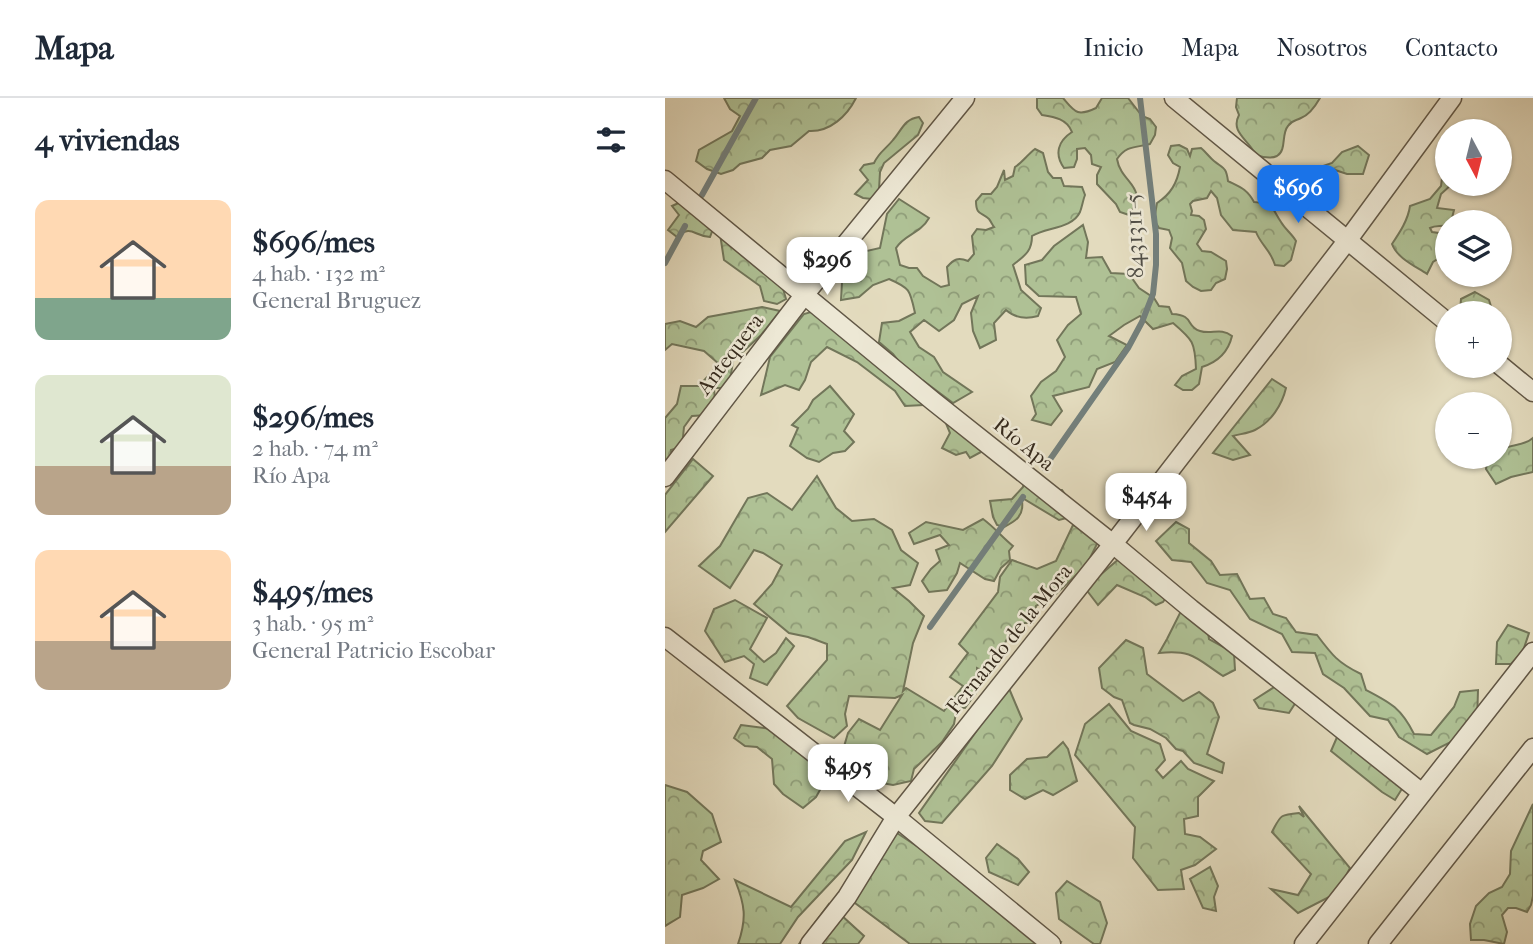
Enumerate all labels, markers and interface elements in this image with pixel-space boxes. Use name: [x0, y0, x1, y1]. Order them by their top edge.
text: Mapa: [35, 29, 114, 68]
text: Inicio: [1083, 34, 1143, 62]
text: Mapa: [1181, 34, 1239, 62]
text: Nosotros: [1277, 34, 1367, 62]
text: Contacto: [1405, 34, 1498, 62]
north arrow: [1435, 119, 1512, 196]
map controls: [1435, 119, 1512, 469]
icon: filters: [592, 121, 630, 159]
text: 4 viviendas: [35, 123, 180, 158]
pin: $696: [1257, 166, 1339, 225]
text: $696: [1273, 174, 1323, 201]
water label: 8431311-5: [1120, 193, 1149, 279]
button: layers: [1435, 210, 1512, 287]
text: $696/mes: [252, 225, 375, 260]
icon: home: [91, 228, 175, 312]
pin: $296: [786, 238, 868, 297]
text: $296: [803, 246, 852, 273]
text: 4 hab. · 132 m²: [252, 260, 385, 287]
text: General Bruguez: [252, 287, 421, 314]
button: +: [1435, 301, 1512, 378]
street label: Antequera: [691, 309, 768, 400]
button: −: [1435, 392, 1512, 469]
text: $296/mes: [252, 400, 374, 435]
icon: home: [91, 403, 175, 487]
street label: Río Apa: [989, 412, 1059, 476]
text: 2 hab. · 74 m²: [252, 435, 378, 462]
text: Río Apa: [252, 462, 330, 489]
pin: $454: [1105, 474, 1187, 533]
text: $454: [1121, 482, 1171, 509]
street label: Fernando de la Mora: [941, 559, 1077, 719]
text: $495/mes: [252, 575, 373, 610]
icon: home: [91, 578, 175, 662]
text: 3 hab. · 95 m²: [252, 610, 373, 637]
text: General Patricio Escobar: [252, 637, 495, 664]
pin: $495: [807, 744, 889, 804]
text: $495: [824, 753, 872, 780]

